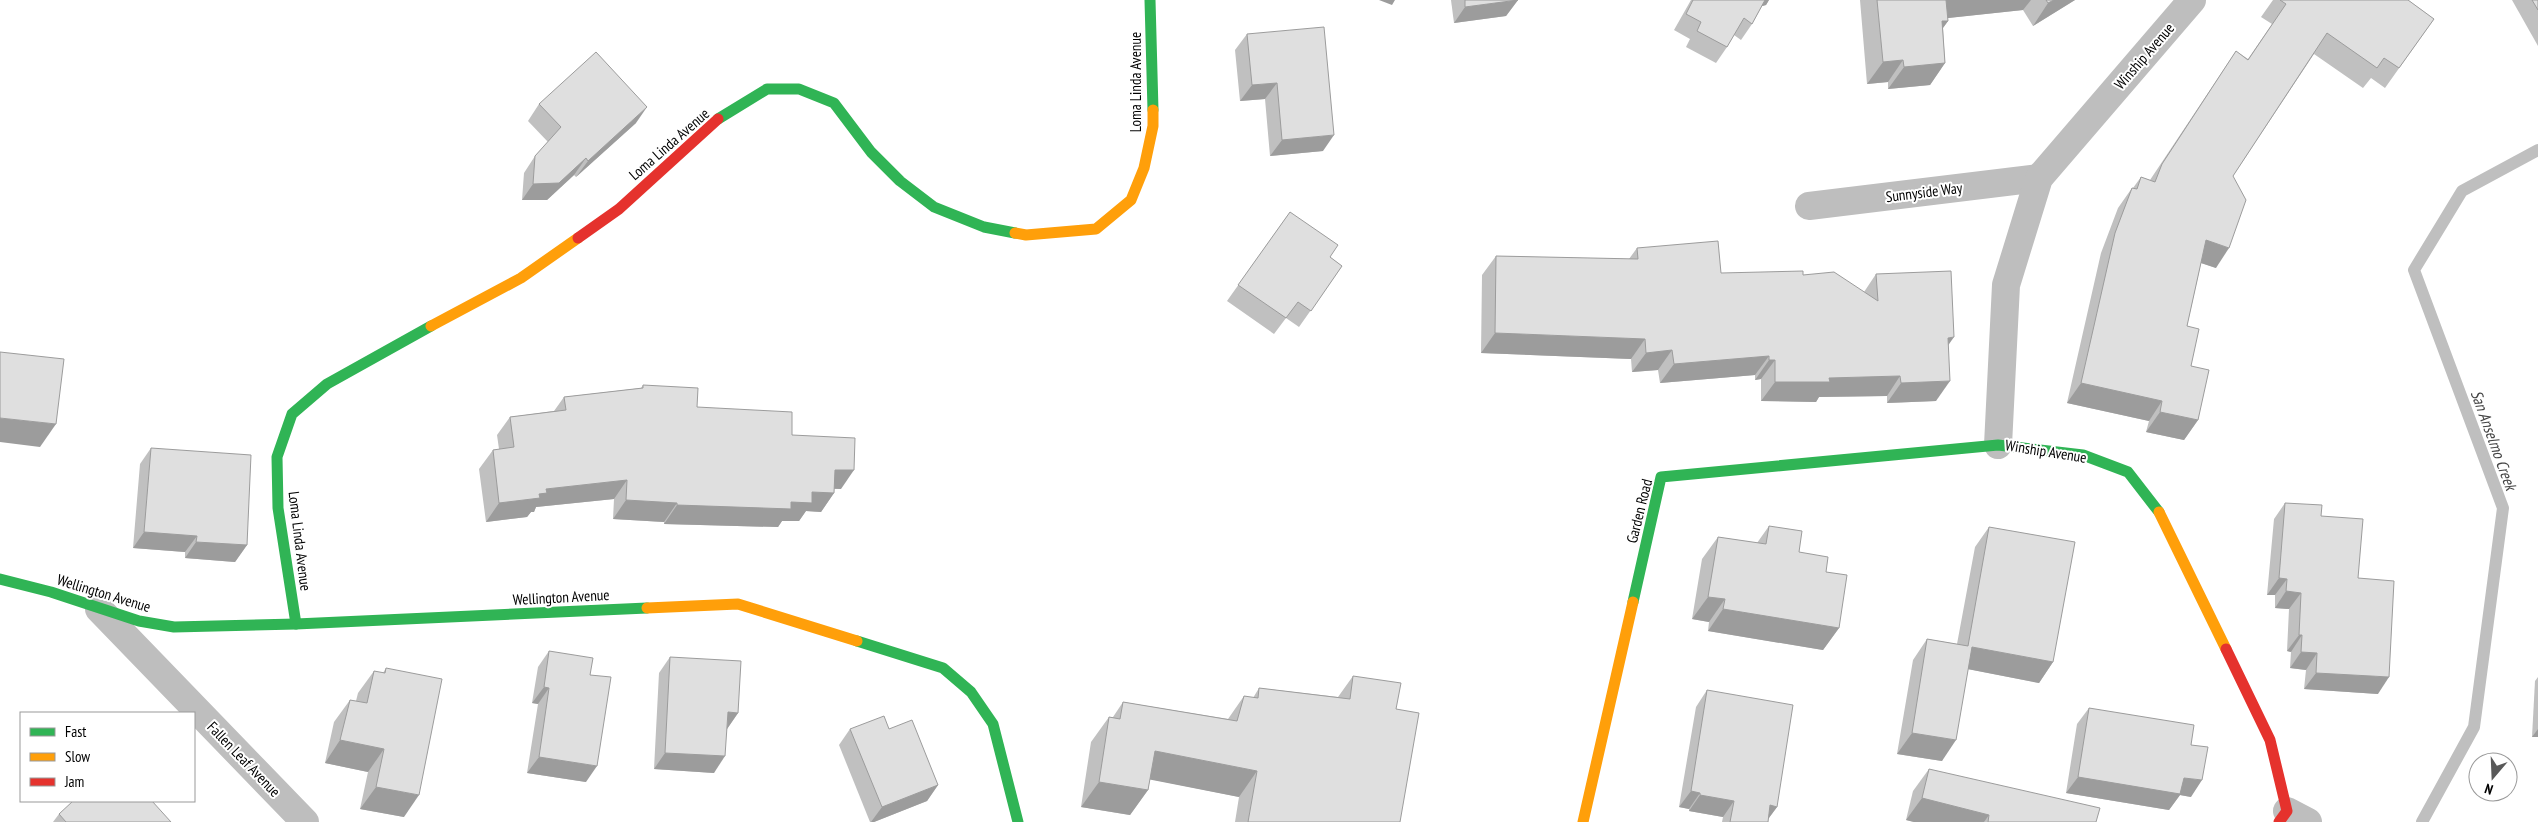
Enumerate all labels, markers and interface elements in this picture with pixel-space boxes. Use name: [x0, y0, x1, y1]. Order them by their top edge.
street label: Winship Avenue: [2110, 19, 2178, 93]
street label: Loma Linda Avenue: [1126, 32, 1145, 132]
street label: Loma Linda Avenue: [625, 104, 713, 184]
street label: Sunnyside Way: [1885, 178, 1964, 206]
water label: San Anselmo Creek: [2467, 387, 2522, 494]
street label: Winship Avenue: [2004, 435, 2088, 467]
street label: Garden Road: [1622, 477, 1656, 545]
street label: Loma Linda Avenue: [284, 490, 316, 592]
street label: Wellington Avenue: [55, 570, 153, 616]
street label: Wellington Avenue: [512, 585, 610, 609]
legend: [20, 712, 195, 802]
street label: Fallen Leaf Avenue: [203, 717, 285, 801]
text: Fast: [65, 722, 86, 741]
text: Slow: [65, 747, 90, 766]
north arrow: [2468, 752, 2518, 802]
text: Jam: [64, 772, 84, 791]
text: N: [2482, 780, 2495, 799]

